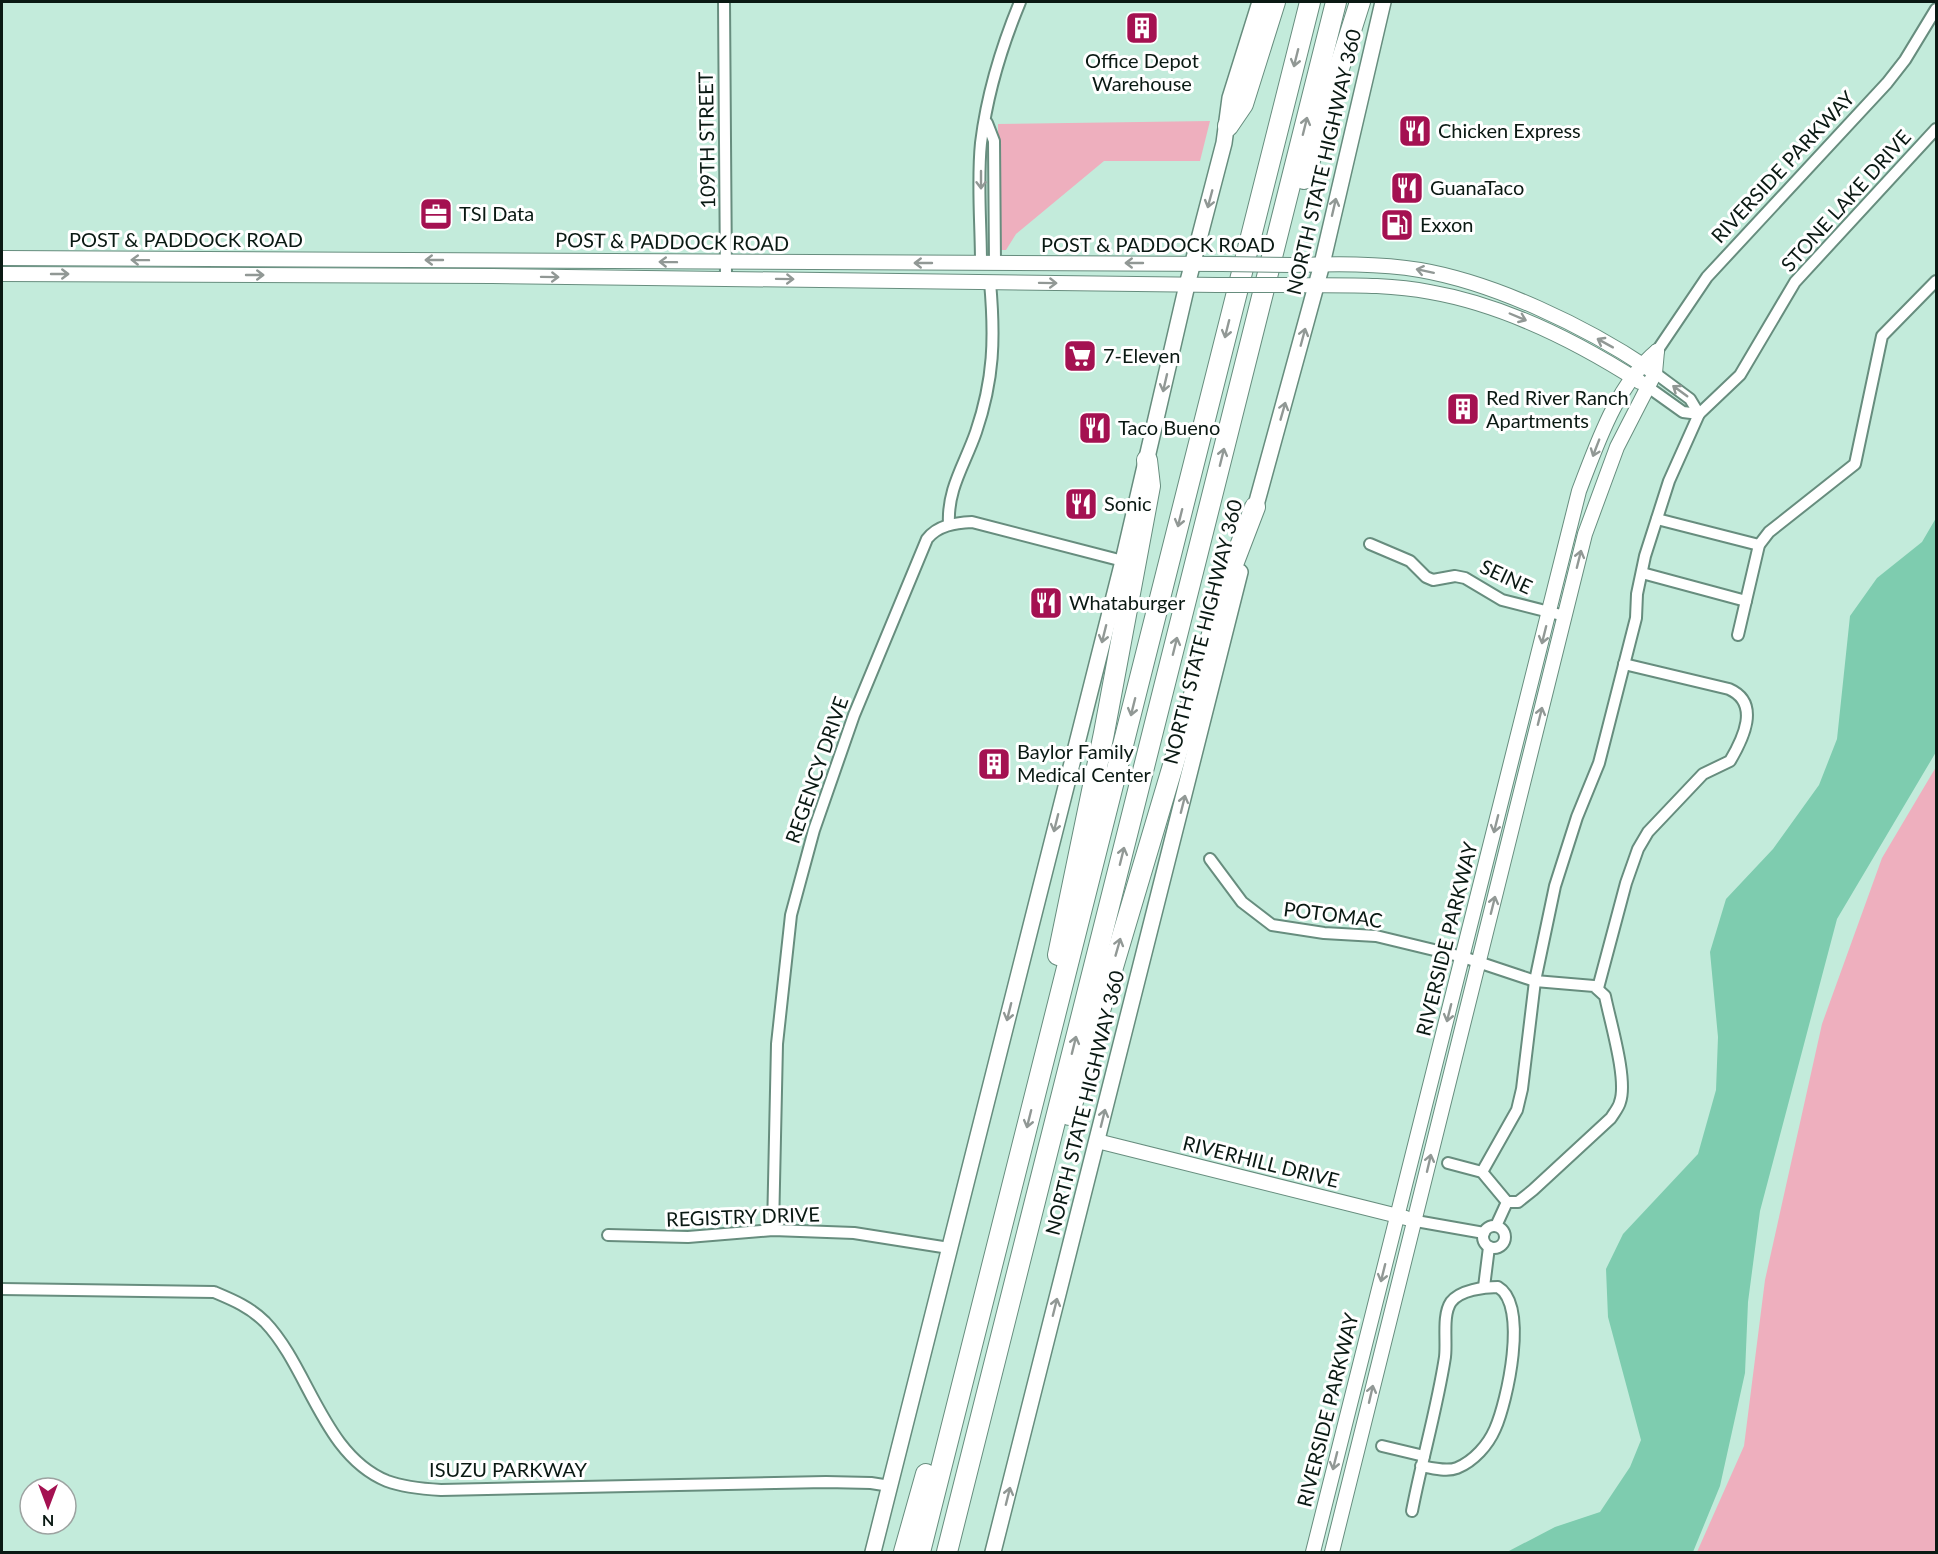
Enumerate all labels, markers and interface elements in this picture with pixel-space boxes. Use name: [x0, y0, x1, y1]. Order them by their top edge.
building icon: Office Depot Warehouse: [1124, 10, 1160, 46]
street label: NORTH STATE HIGHWAY 360: [1281, 27, 1365, 297]
place label: Office Depot Warehouse: [1085, 48, 1199, 95]
one-way arrow: [1289, 48, 1301, 67]
street label: 109TH STREET: [693, 71, 719, 209]
street label: RIVERSIDE PARKWAY: [1706, 85, 1859, 247]
restaurant icon: Chicken Express: [1397, 113, 1433, 149]
one-way arrow: [1300, 116, 1312, 135]
place label: Chicken Express: [1438, 118, 1581, 142]
street label: STONE LAKE DRIVE: [1775, 125, 1915, 276]
one-way arrow: [975, 170, 987, 190]
restaurant icon: GuanaTaco: [1389, 170, 1425, 206]
place label: GuanaTaco: [1430, 175, 1524, 199]
one-way arrow: [1203, 189, 1215, 208]
office icon: TSI Data: [418, 196, 454, 232]
one-way arrow: [1329, 197, 1341, 216]
place label: TSI Data: [459, 201, 534, 225]
fuel station icon: Exxon: [1379, 207, 1415, 243]
place label: Exxon: [1420, 212, 1474, 236]
street label: POST & PADDOCK ROAD: [69, 227, 303, 251]
street label: POST & PADDOCK ROAD: [555, 227, 789, 255]
street label: POST & PADDOCK ROAD: [1041, 232, 1275, 256]
one-way arrow: [424, 254, 444, 266]
one-way arrow: [131, 255, 151, 266]
one-way arrow: [658, 256, 678, 267]
one-way arrow: [913, 257, 933, 269]
one-way arrow: [1125, 258, 1145, 269]
one-way arrow: [1415, 265, 1435, 276]
one-way arrow: [49, 268, 69, 280]
one-way arrow: [244, 269, 264, 281]
one-way arrow: [540, 272, 560, 283]
one-way arrow: [774, 273, 794, 285]
one-way arrow: [1038, 277, 1058, 289]
one-way arrow: [1509, 312, 1527, 323]
one-way arrow: [1221, 319, 1233, 338]
one-way arrow: [1298, 327, 1309, 346]
one-way arrow: [1597, 337, 1614, 349]
supermarket icon: 7-Eleven: [1062, 338, 1098, 374]
place label: 7-Eleven: [1103, 343, 1180, 367]
one-way arrow: [1159, 373, 1170, 393]
place label: Red River Ranch Apartments: [1486, 385, 1629, 432]
one-way arrow: [1672, 385, 1688, 397]
building icon: Red River Ranch Apartments: [1445, 391, 1481, 427]
one-way arrow: [1278, 401, 1289, 420]
restaurant icon: Taco Bueno: [1077, 410, 1113, 446]
place label: Taco Bueno: [1118, 415, 1220, 439]
one-way arrow: [1589, 438, 1600, 456]
one-way arrow: [1217, 448, 1229, 467]
restaurant icon: Sonic: [1063, 486, 1099, 522]
place label: Sonic: [1104, 491, 1152, 515]
street label: NORTH STATE HIGHWAY 360: [1158, 497, 1247, 767]
one-way arrow: [1173, 508, 1185, 527]
one-way arrow: [1573, 550, 1585, 569]
street label: SEINE: [1477, 554, 1536, 599]
restaurant icon: Whataburger: [1028, 585, 1064, 621]
place label: Whataburger: [1069, 590, 1186, 614]
one-way arrow: [1098, 624, 1110, 643]
one-way arrow: [1538, 625, 1549, 644]
one-way arrow: [1169, 637, 1181, 656]
street label: REGENCY DRIVE: [780, 693, 852, 846]
one-way arrow: [1126, 697, 1138, 716]
one-way arrow: [1535, 707, 1547, 726]
place label: Baylor Family Medical Center: [1017, 739, 1152, 786]
building icon: Baylor Family Medical Center: [976, 746, 1012, 782]
one-way arrow: [1177, 794, 1189, 813]
one-way arrow: [1050, 813, 1062, 832]
one-way arrow: [1490, 814, 1502, 833]
street label: RIVERSIDE PARKWAY: [1410, 839, 1482, 1038]
one-way arrow: [1116, 846, 1128, 865]
street label: POTOMAC: [1282, 896, 1384, 932]
one-way arrow: [1488, 896, 1500, 915]
one-way arrow: [1113, 938, 1124, 957]
street label: NORTH STATE HIGHWAY 360: [1040, 968, 1129, 1238]
one-way arrow: [1003, 1002, 1014, 1021]
one-way arrow: [1442, 1004, 1454, 1023]
one-way arrow: [1068, 1035, 1080, 1054]
one-way arrow: [1097, 1108, 1109, 1127]
one-way arrow: [1022, 1110, 1034, 1129]
street label: RIVERHILL DRIVE: [1181, 1130, 1342, 1192]
one-way arrow: [1423, 1154, 1435, 1173]
street label: REGISTRY DRIVE: [666, 1201, 820, 1231]
one-way arrow: [1377, 1263, 1389, 1282]
one-way arrow: [1050, 1297, 1062, 1316]
street label: RIVERSIDE PARKWAY: [1291, 1310, 1363, 1509]
one-way arrow: [1366, 1385, 1378, 1404]
one-way arrow: [1329, 1452, 1341, 1471]
street label: ISUZU PARKWAY: [429, 1457, 587, 1481]
north arrow: [18, 1476, 78, 1536]
one-way arrow: [1002, 1487, 1014, 1506]
text: N: [42, 1512, 54, 1531]

